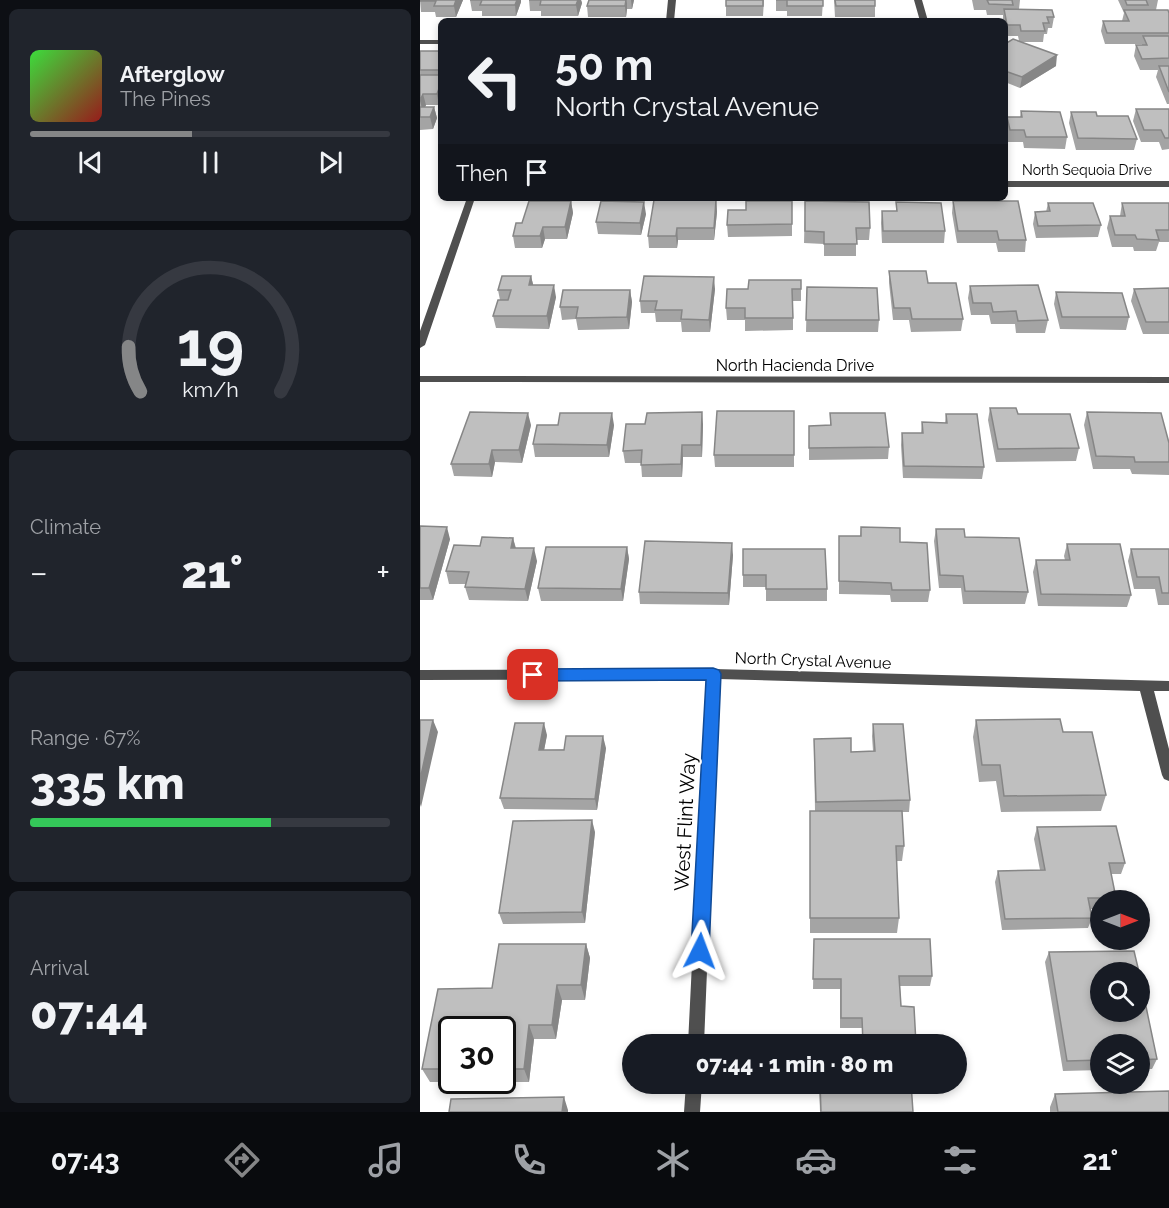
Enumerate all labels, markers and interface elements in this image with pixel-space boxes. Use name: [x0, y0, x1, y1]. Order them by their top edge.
text: 50 m: [555, 41, 653, 90]
icon: left: [456, 42, 534, 120]
text: Afterglow: [120, 61, 225, 87]
text: The Pines: [120, 87, 211, 111]
text: North Crystal Avenue: [555, 91, 819, 122]
icon: previous: [74, 146, 107, 179]
icon: pause: [194, 146, 227, 179]
icon: next: [314, 146, 347, 179]
icon: arrive: [520, 156, 553, 189]
text: Then: [456, 160, 508, 186]
street label: North Sequoia Drive: [1022, 162, 1152, 178]
text: 19: [176, 308, 244, 382]
street label: North Hacienda Drive: [716, 356, 874, 375]
text: km/h: [182, 378, 238, 403]
text: Climate: [30, 515, 101, 539]
text: 21°: [181, 546, 243, 599]
text: −: [30, 553, 48, 592]
text: +: [376, 553, 390, 592]
street label: North Crystal Avenue: [734, 648, 892, 673]
pin: [507, 649, 558, 700]
icon: arrive: [516, 658, 549, 691]
text: Range · 67%: [30, 726, 141, 750]
street label: West Flint Way: [669, 752, 701, 892]
text: 335 km: [30, 757, 185, 810]
north arrow: [1090, 890, 1150, 950]
map controls: [1090, 890, 1150, 1094]
position arrow: [668, 919, 732, 983]
text: Arrival: [30, 956, 89, 980]
button: search: [1090, 962, 1150, 1022]
text: 07:44: [30, 987, 148, 1040]
speed limit sign: 30: [438, 1016, 516, 1094]
button: layers: [1090, 1034, 1150, 1094]
text: 07:44 · 1 min · 80 m: [696, 1051, 893, 1077]
icon: directions: [221, 1139, 263, 1181]
icon: music: [365, 1139, 407, 1181]
icon: phone: [508, 1139, 550, 1181]
icon: climate: [652, 1139, 694, 1181]
icon: car: [795, 1139, 837, 1181]
icon: filters: [939, 1139, 981, 1181]
text: 07:43: [51, 1145, 120, 1176]
text: 21°: [1082, 1145, 1118, 1176]

